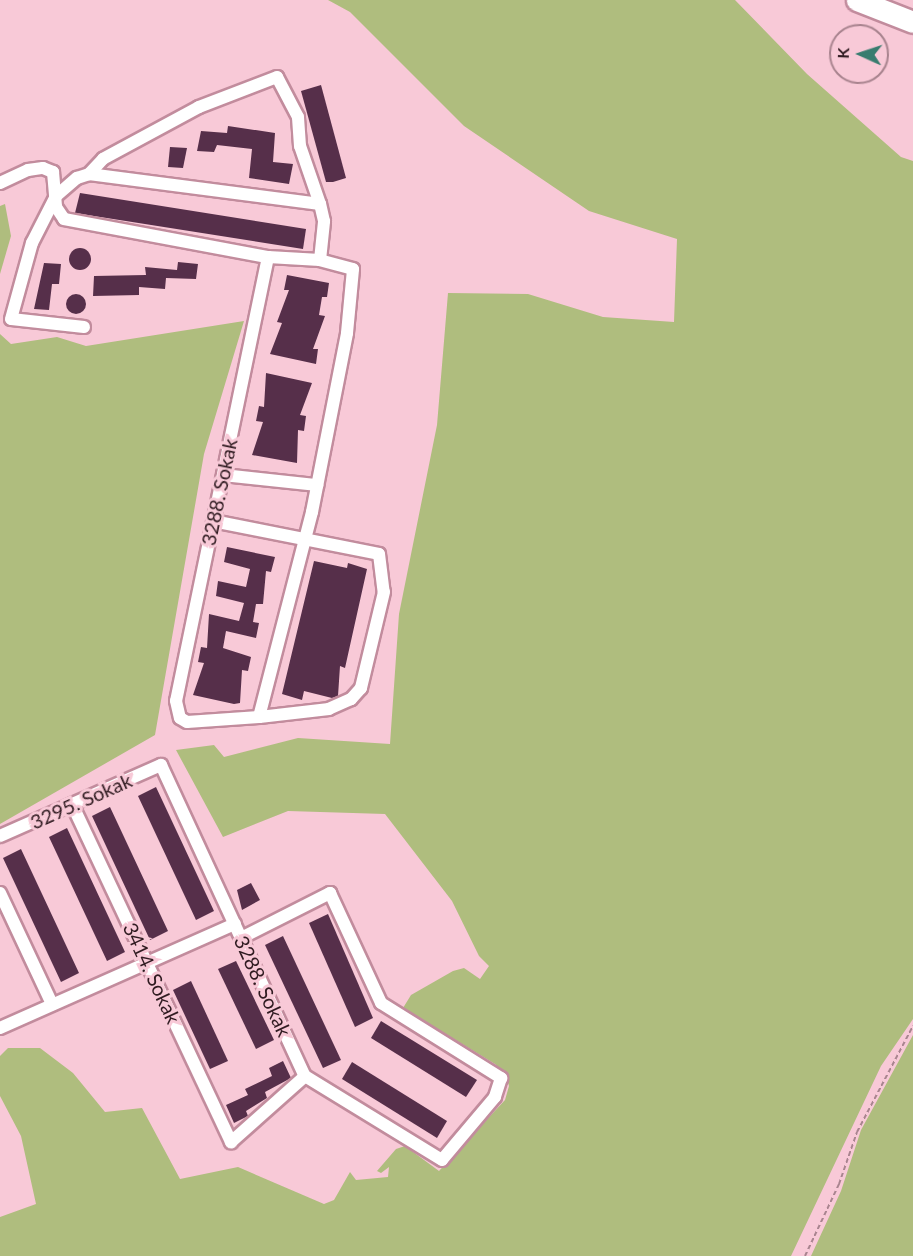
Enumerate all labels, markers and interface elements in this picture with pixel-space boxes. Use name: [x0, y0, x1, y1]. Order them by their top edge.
north arrow: [829, 24, 889, 84]
text: K: [833, 47, 852, 59]
street label: 3288. Sokak: [196, 436, 242, 548]
street label: 3295. Sokak: [26, 768, 136, 834]
street label: 3414. Sokak: [118, 919, 186, 1027]
street label: 3288. Sokak: [229, 932, 297, 1040]

